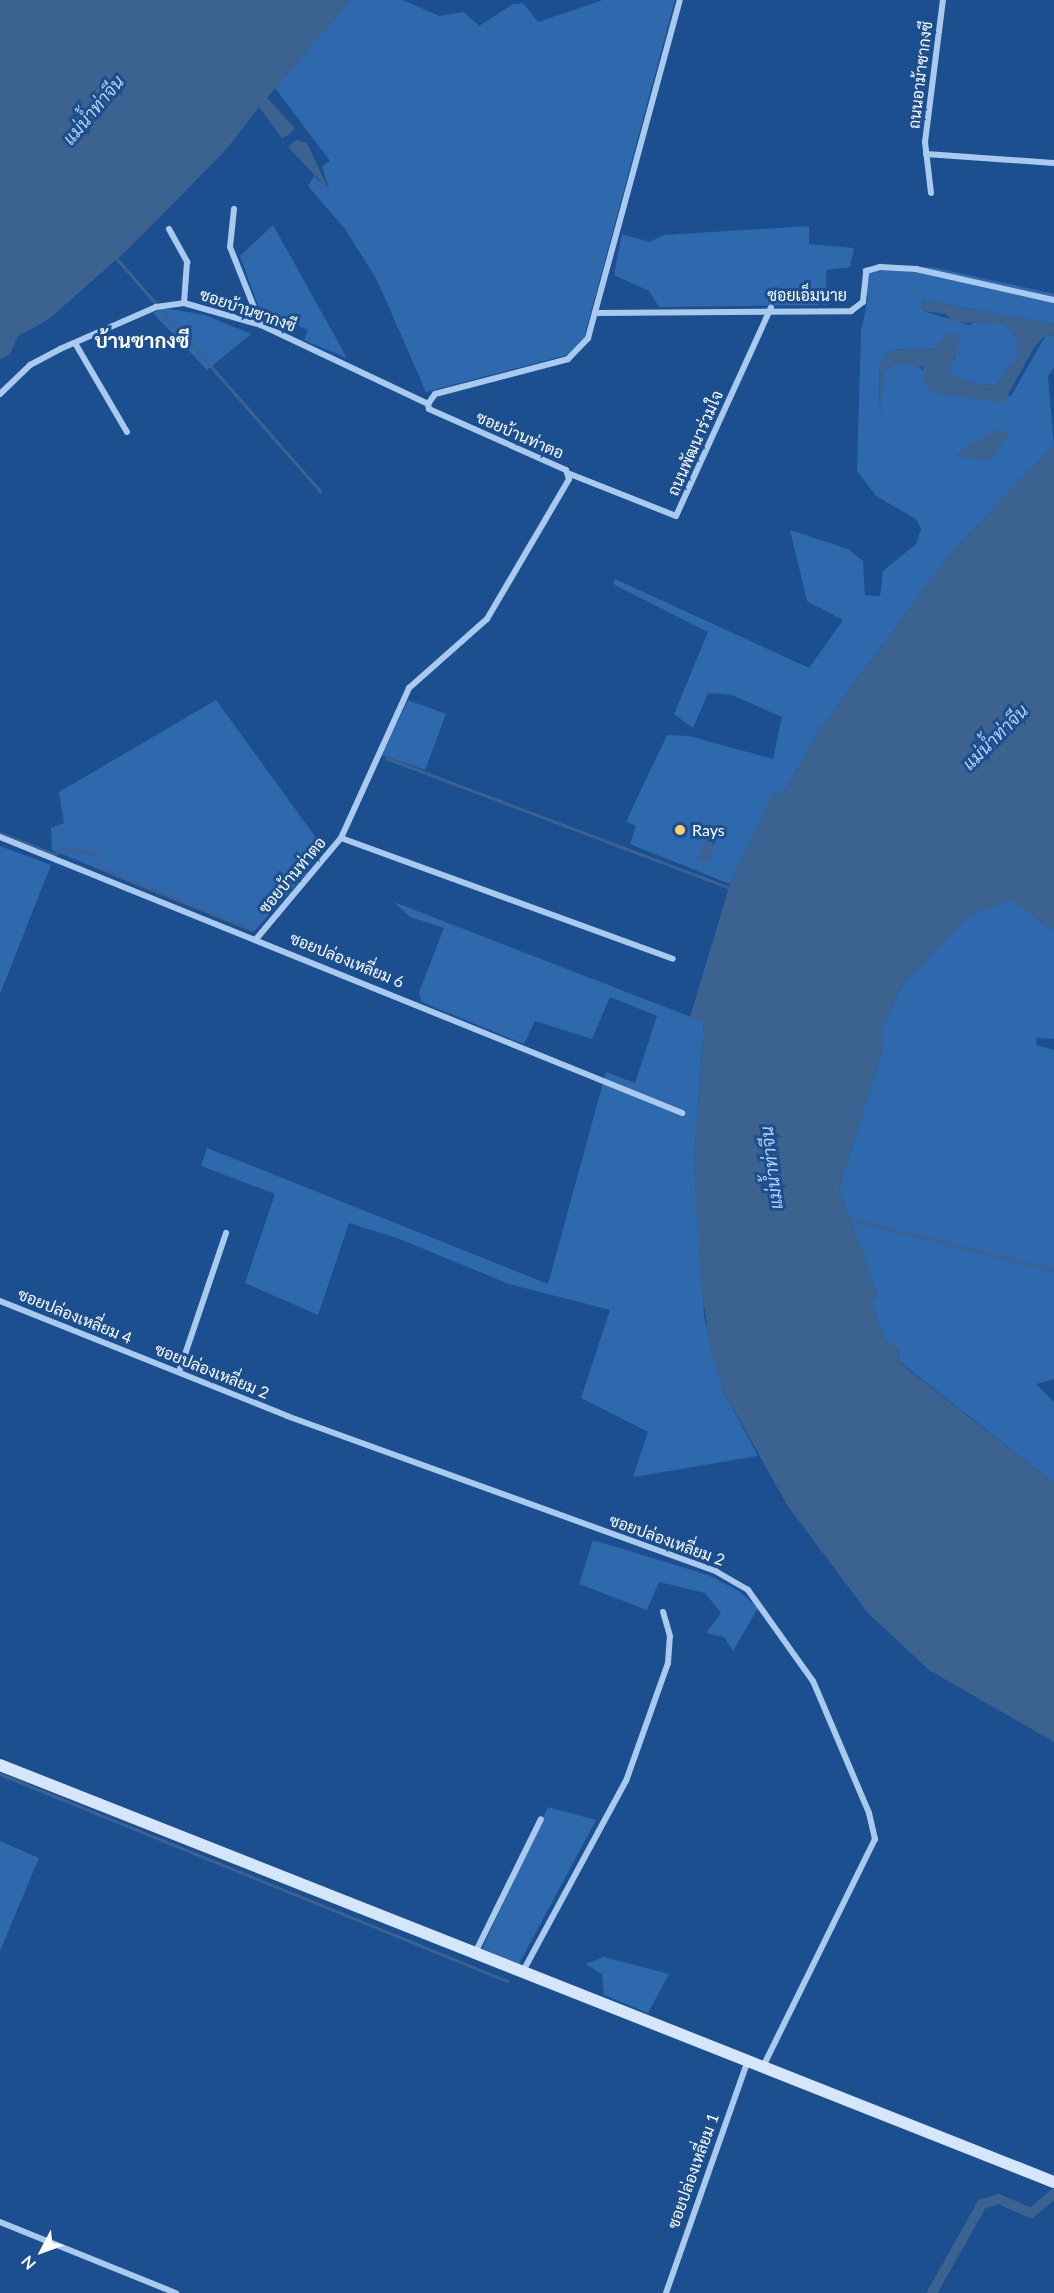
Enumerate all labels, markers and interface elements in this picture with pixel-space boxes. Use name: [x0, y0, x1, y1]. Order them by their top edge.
street label: ถนนอาม้าซากงซี: [904, 20, 936, 130]
water label: แม่น้ำท่าจีน: [58, 71, 128, 149]
street label: ซอยบ้านซากงซี: [197, 285, 299, 335]
street label: ซอยเอ็มนาย: [767, 285, 847, 305]
district label: บ้านซากงซี: [95, 328, 189, 352]
street label: ถนนพัฒนาร่วมใจ: [663, 387, 727, 499]
street label: ซอยบ้านท่าตอ: [473, 407, 567, 463]
water label: แม่น้ำท่าจีน: [958, 700, 1032, 774]
place label: Rays: [692, 820, 725, 840]
marker: Rays: [673, 823, 687, 837]
street label: ซอยบ้านท่าตอ: [254, 833, 330, 917]
street label: ซอยปล่องเหลี่ยม 6: [287, 928, 407, 992]
water label: แม่น้ำท่าจีน: [755, 1125, 787, 1211]
street label: ซอยปล่องเหลี่ยม 4: [15, 1284, 135, 1348]
street label: ซอยปล่องเหลี่ยม 2: [152, 1339, 272, 1403]
street label: ซอยปล่องเหลี่ยม 2: [607, 1510, 727, 1570]
street label: ซอยปล่องเหลี่ยม 1: [663, 2111, 723, 2231]
north arrow: [12, 2221, 72, 2281]
text: N: [17, 2252, 39, 2274]

